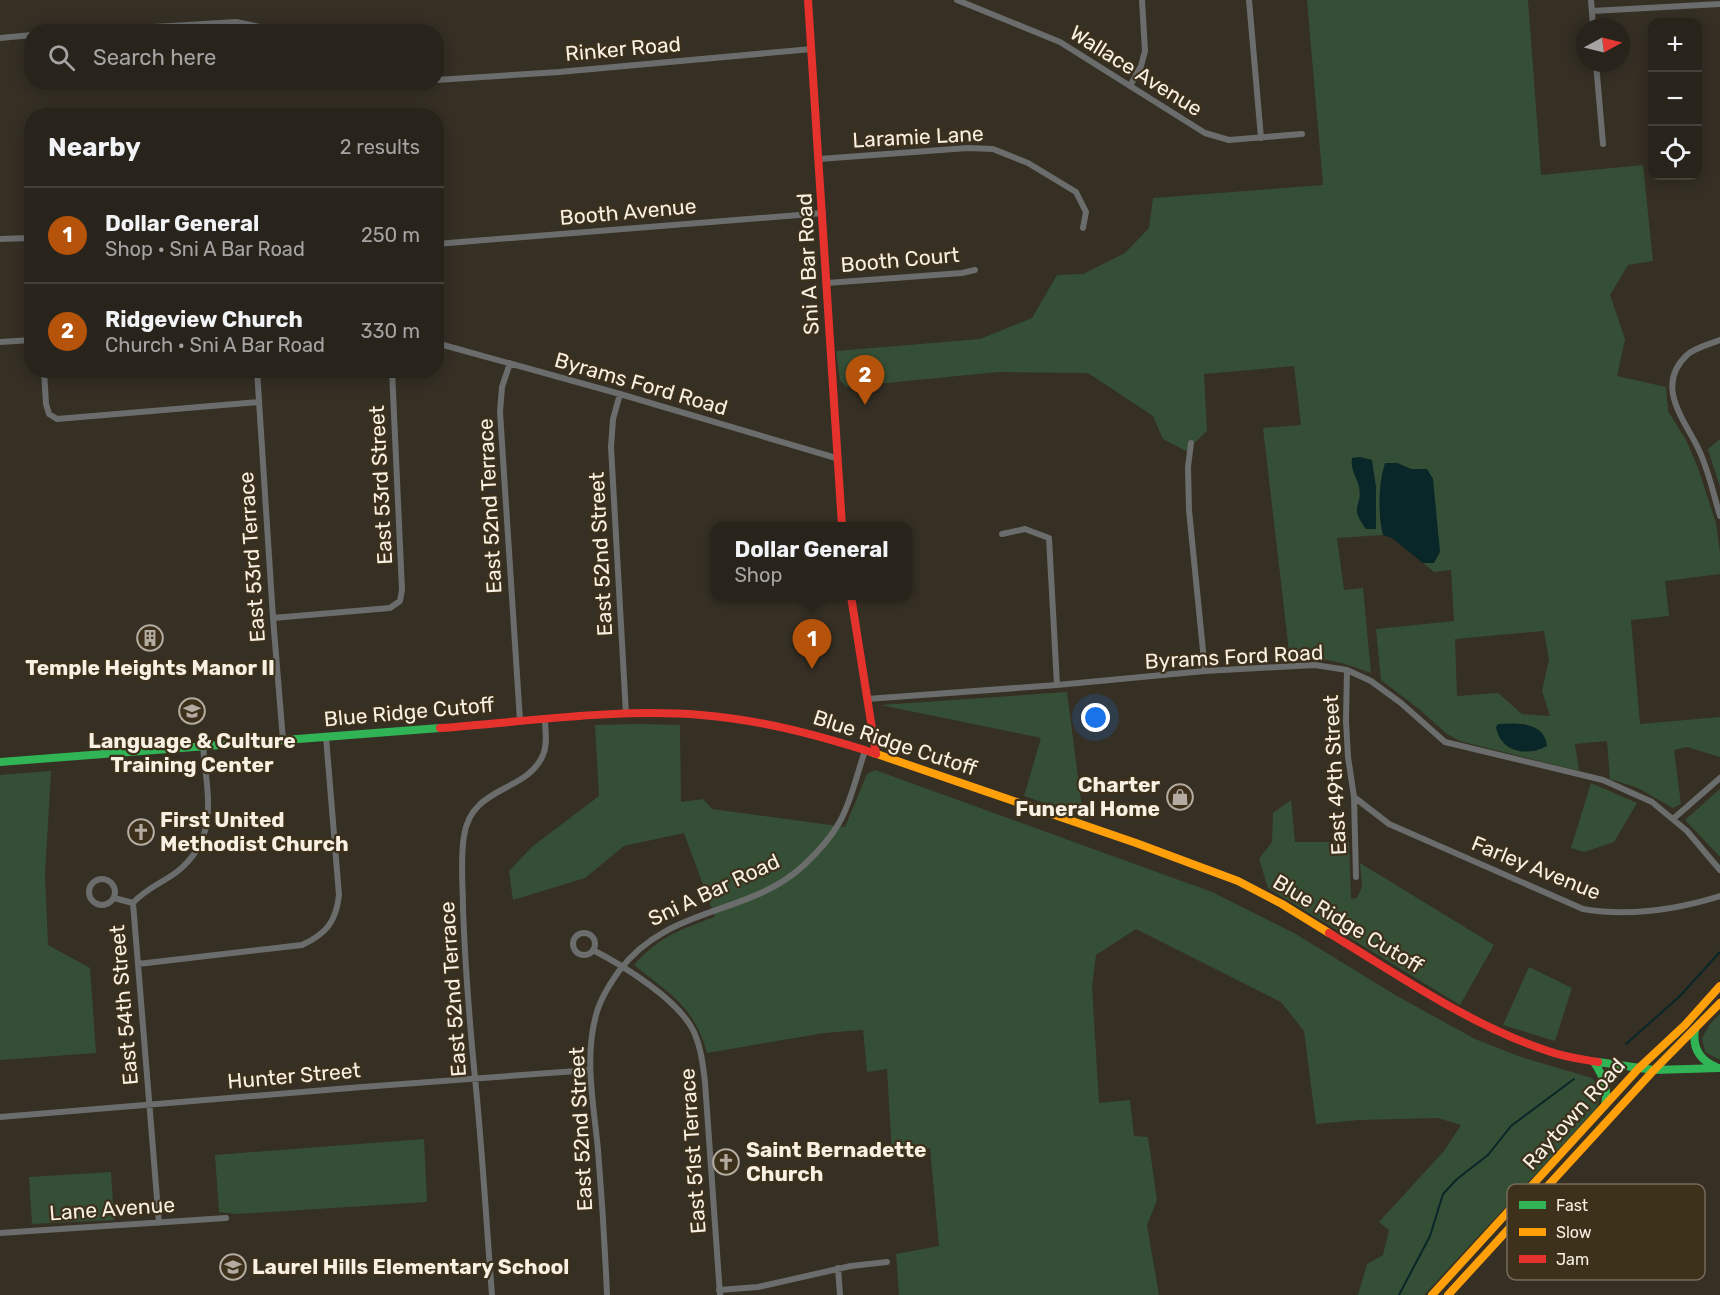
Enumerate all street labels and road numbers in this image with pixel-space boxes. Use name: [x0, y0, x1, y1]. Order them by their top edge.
street label: Wallace Avenue: [1066, 20, 1207, 121]
street label: Rinker Road: [564, 31, 682, 66]
street label: Laramie Lane: [852, 121, 984, 152]
street label: Sni A Bar Road: [791, 192, 824, 336]
street label: Booth Avenue: [559, 193, 697, 230]
street label: Booth Court: [840, 242, 960, 277]
street label: Byrams Ford Road: [552, 347, 731, 420]
street label: East 53rd Street: [364, 405, 397, 565]
street label: East 52nd Terrace: [472, 418, 507, 594]
street label: East 53rd Terrace: [233, 471, 270, 643]
street label: East 52nd Street: [584, 471, 617, 637]
street label: Byrams Ford Road: [1144, 639, 1324, 674]
street label: Blue Ridge Cutoff: [323, 692, 496, 731]
street label: East 49th Street: [1318, 694, 1351, 856]
street label: Blue Ridge Cutoff: [810, 704, 981, 781]
street label: Farley Avenue: [1468, 830, 1604, 905]
street label: Sni A Bar Road: [644, 848, 783, 931]
street label: Blue Ridge Cutoff: [1269, 869, 1428, 978]
street label: East 52nd Terrace: [434, 901, 471, 1078]
street label: East 54th Street: [104, 924, 143, 1086]
street label: East 52nd Street: [564, 1046, 597, 1212]
street label: Raytown Road: [1517, 1053, 1630, 1174]
street label: Hunter Street: [226, 1057, 362, 1094]
street label: East 51st Terrace: [674, 1068, 711, 1235]
street label: Lane Avenue: [48, 1192, 176, 1225]

